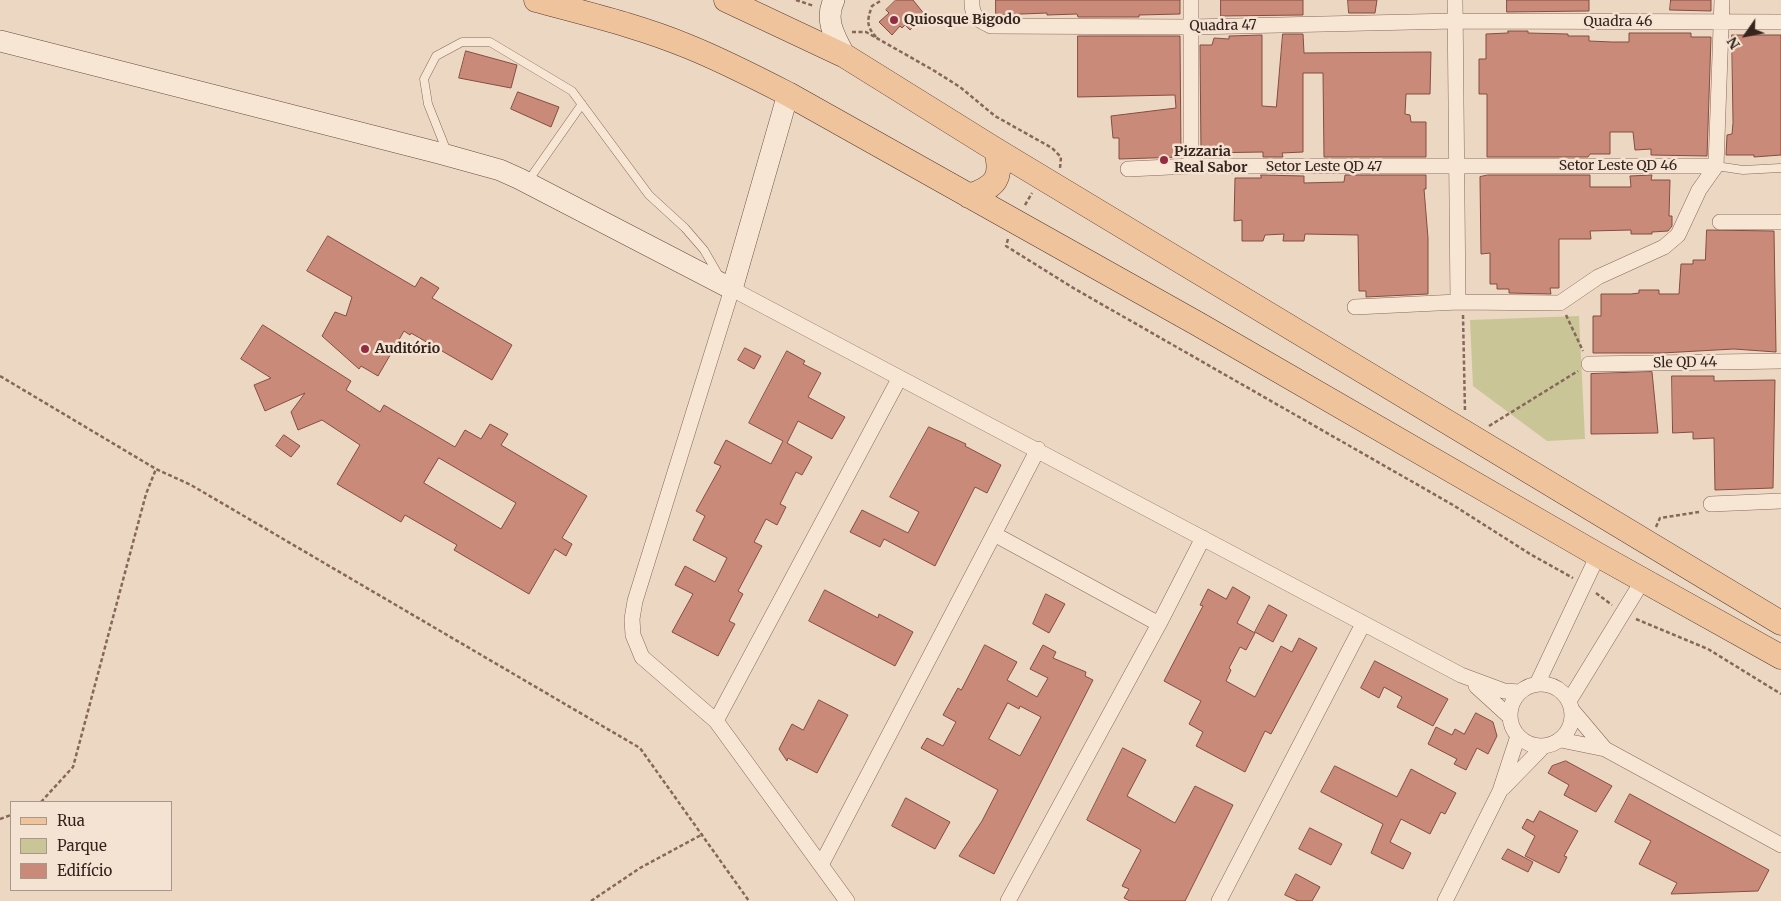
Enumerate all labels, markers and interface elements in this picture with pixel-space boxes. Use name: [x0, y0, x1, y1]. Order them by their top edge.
north arrow: [1721, 10, 1771, 60]
place label: Quiosque Bigodo: [904, 12, 1021, 28]
marker: Quiosque Bigodo: [888, 14, 900, 26]
street label: Quadra 46: [1583, 14, 1653, 30]
street label: Quadra 47: [1189, 17, 1257, 35]
text: N: [1723, 34, 1744, 53]
place label: Pizzaria Real Sabor: [1174, 144, 1247, 176]
marker: Pizzaria Real Sabor: [1158, 154, 1170, 166]
street label: Setor Leste QD 46: [1559, 158, 1677, 174]
street label: Setor Leste QD 47: [1266, 159, 1382, 175]
place label: Auditório: [375, 341, 440, 357]
marker: Auditório: [359, 343, 371, 355]
street label: Sle QD 44: [1653, 354, 1717, 372]
legend: [10, 801, 172, 891]
text: Rua: [57, 811, 85, 830]
text: Parque: [57, 836, 107, 855]
text: Edifício: [57, 861, 112, 880]

